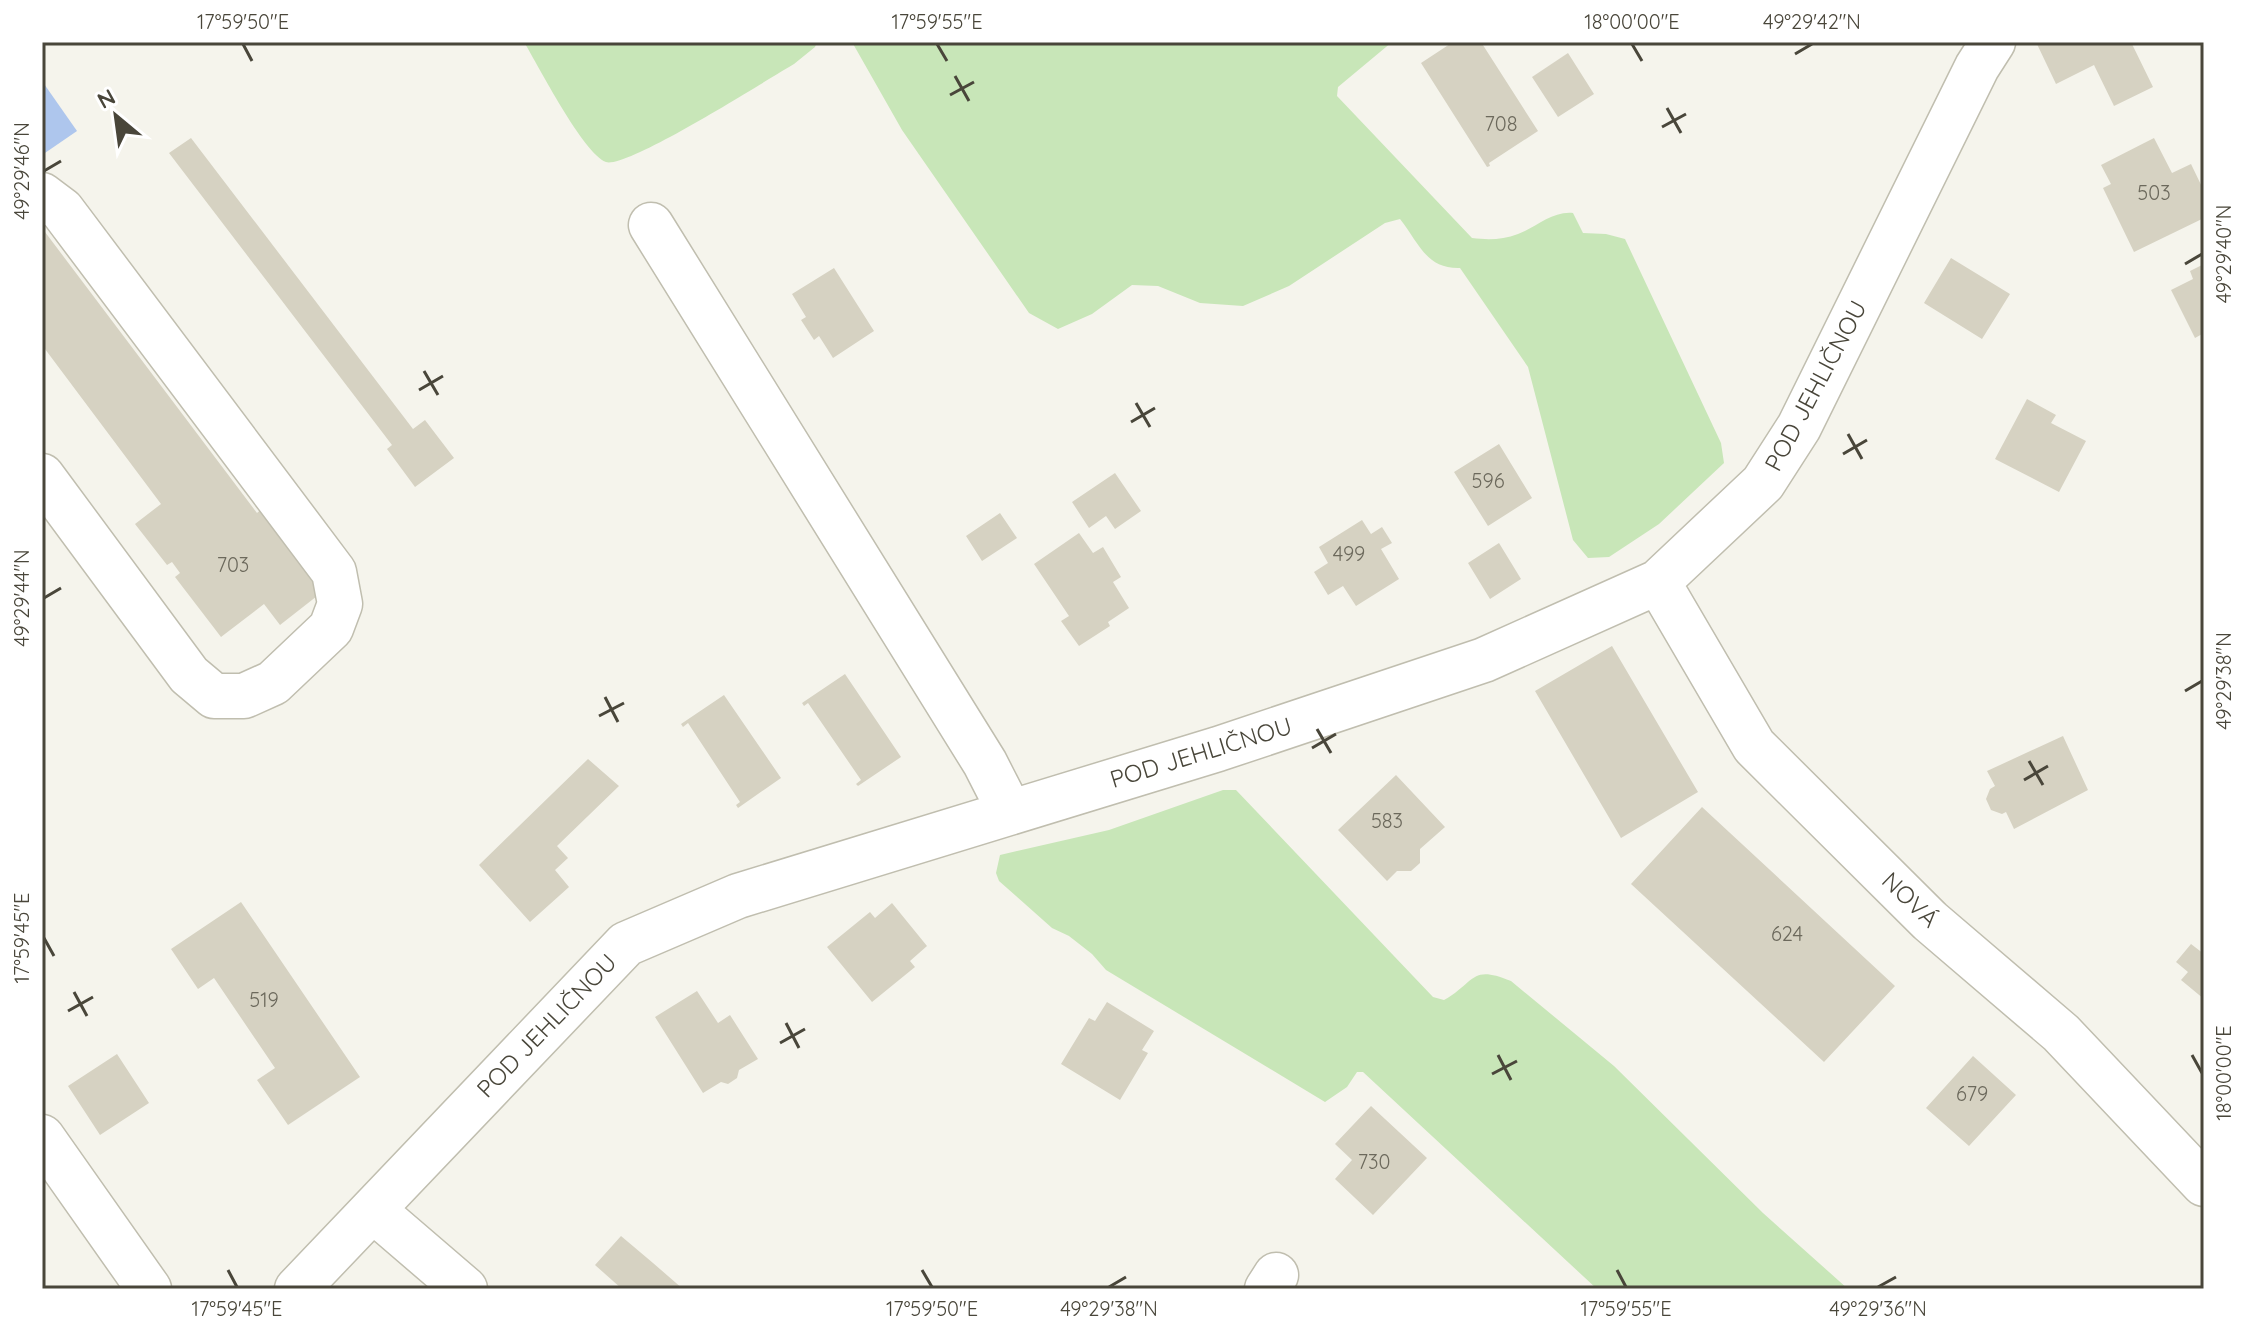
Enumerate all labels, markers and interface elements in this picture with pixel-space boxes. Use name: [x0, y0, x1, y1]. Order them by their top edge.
text: 17°59'50"E: [197, 9, 289, 34]
text: 17°59'55"E: [891, 9, 983, 34]
text: 18°00'00"E: [1584, 9, 1680, 34]
text: 49°29'42"N: [1763, 9, 1861, 34]
north arrow: [76, 76, 156, 156]
text: N: [92, 82, 120, 115]
house number: 708: [1485, 111, 1517, 136]
text: 49°29'46"N: [9, 122, 34, 220]
house number: 503: [2137, 180, 2171, 205]
text: 49°29'40"N: [2211, 205, 2236, 303]
street label: POD JEHLIČNOU: [1758, 295, 1873, 476]
house number: 596: [1472, 468, 1505, 493]
house number: 499: [1333, 541, 1365, 566]
text: 49°29'44"N: [9, 549, 34, 647]
house number: 703: [217, 552, 249, 577]
text: 49°29'38"N: [2211, 632, 2236, 730]
street label: POD JEHLIČNOU: [1106, 710, 1295, 794]
house number: 583: [1371, 808, 1403, 833]
street label: NOVÁ: [1876, 865, 1945, 933]
text: 17°59'45"E: [9, 893, 34, 983]
house number: 624: [1771, 921, 1803, 946]
street label: POD JEHLIČNOU: [470, 947, 623, 1104]
house number: 519: [249, 987, 279, 1012]
text: 18°00'00"E: [2211, 1025, 2236, 1121]
house number: 679: [1956, 1081, 1988, 1106]
house number: 730: [1358, 1149, 1390, 1174]
text: 17°59'45"E: [192, 1296, 282, 1321]
text: 17°59'50"E: [886, 1296, 978, 1321]
text: 49°29'38"N: [1060, 1296, 1158, 1321]
text: 17°59'55"E: [1580, 1296, 1672, 1321]
text: 49°29'36"N: [1829, 1296, 1927, 1321]

